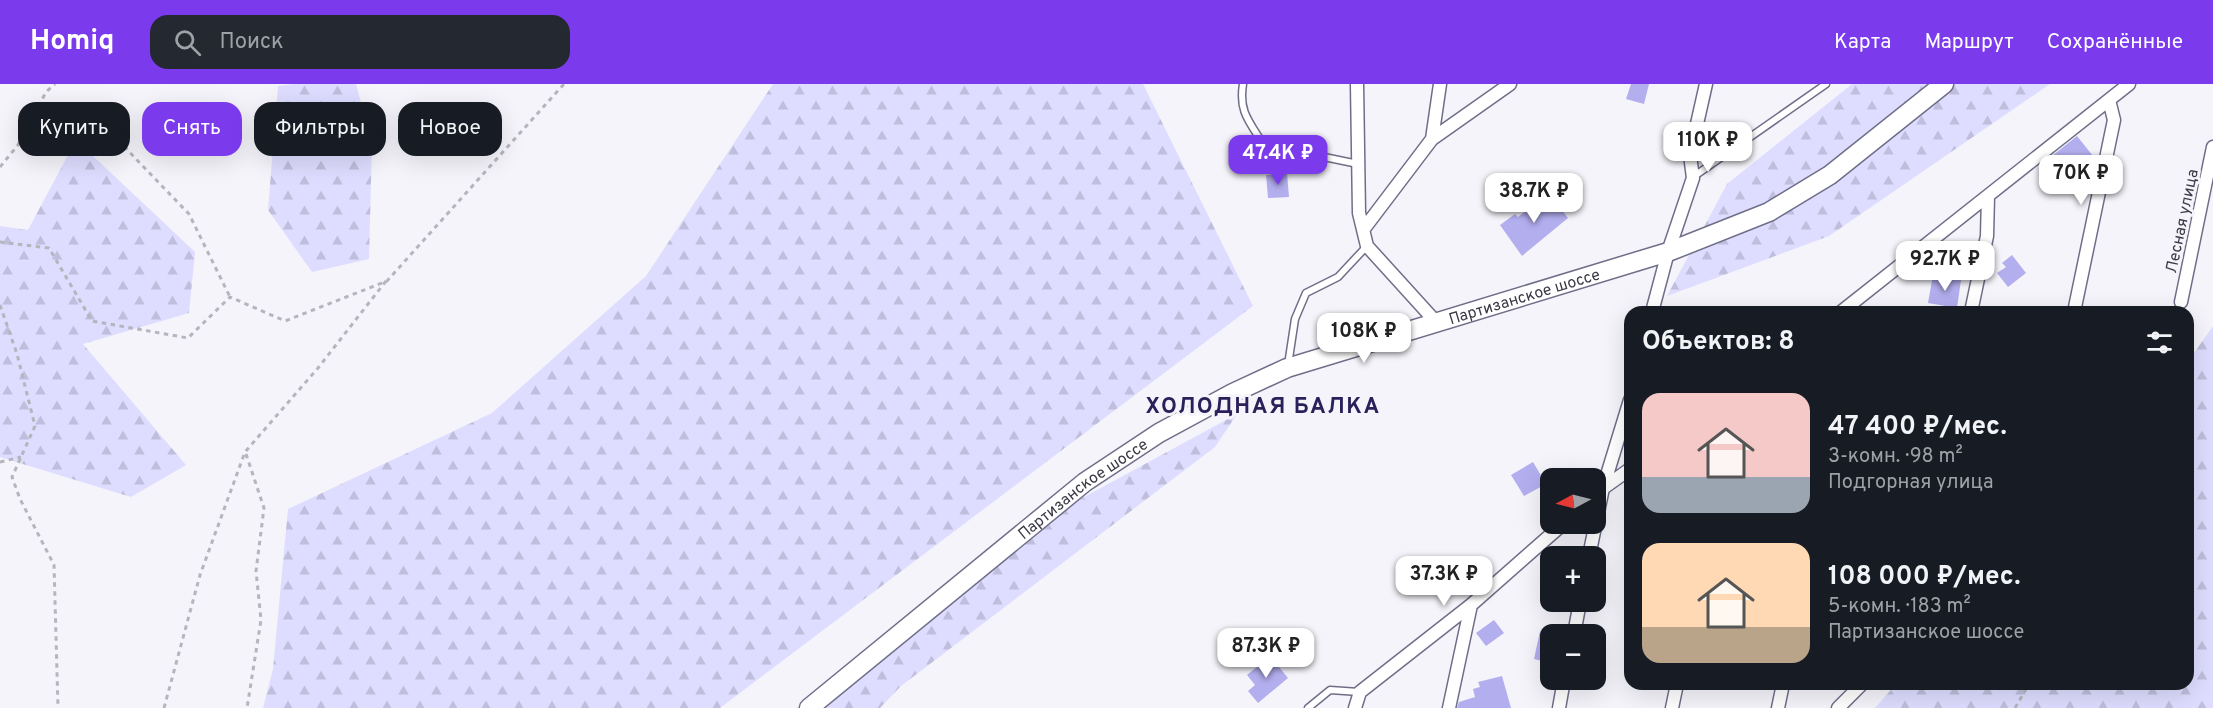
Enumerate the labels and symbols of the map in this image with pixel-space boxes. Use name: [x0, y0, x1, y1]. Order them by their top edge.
pin: 110K ₽: [1659, 122, 1757, 173]
pin: 47.4K ₽: [1223, 135, 1333, 186]
pin: 70K ₽: [2039, 155, 2123, 206]
street label: Лесная улица: [2162, 167, 2204, 275]
pin: 38.7K ₽: [1479, 173, 1589, 224]
pin: 92.7K ₽: [1890, 241, 2000, 292]
street label: Партизанское шоссе: [1447, 265, 1603, 330]
pin: 108K ₽: [1315, 313, 1413, 364]
district label: ХОЛОДНАЯ БАЛКА: [1145, 394, 1381, 421]
street label: Партизанское шоссе: [1015, 435, 1152, 545]
north arrow: [1540, 468, 1606, 534]
pin: 37.3K ₽: [1389, 556, 1499, 607]
pin: 87.3K ₽: [1211, 628, 1321, 679]

